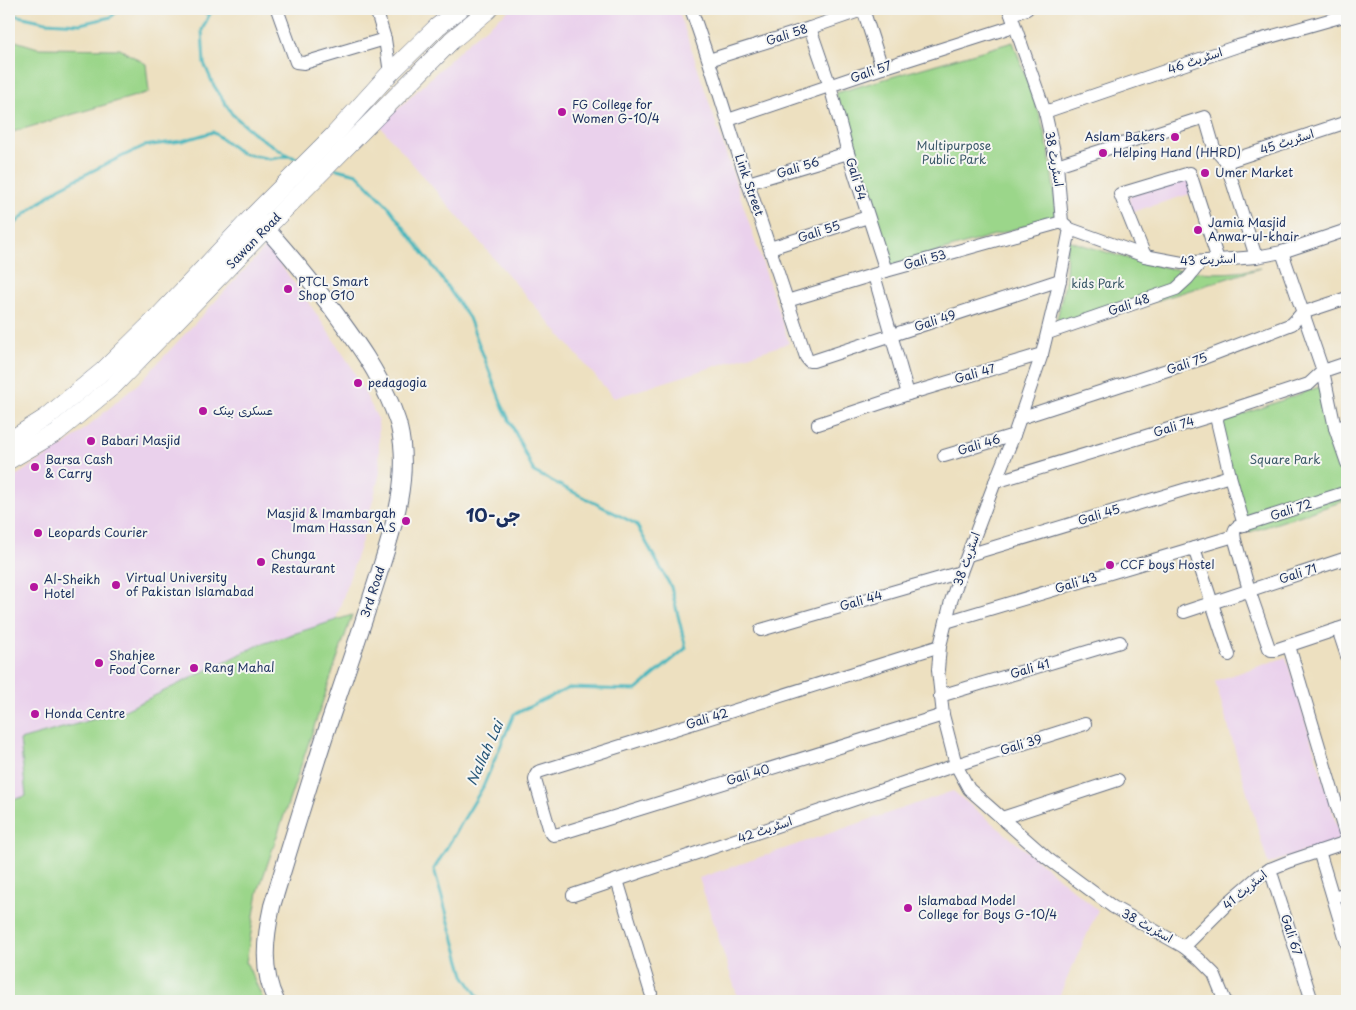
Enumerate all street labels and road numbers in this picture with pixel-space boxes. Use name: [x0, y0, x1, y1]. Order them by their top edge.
street label: Gali 58: [763, 19, 810, 49]
street label: اسٹریٹ 46: [1165, 42, 1225, 78]
street label: Gali 57: [848, 56, 894, 86]
street label: اسٹریٹ 45: [1257, 124, 1316, 158]
street label: اسٹریٹ 38: [1041, 130, 1069, 188]
street label: Link Street: [731, 151, 769, 218]
street label: Gali 56: [774, 152, 821, 182]
street label: Gali 54: [842, 155, 872, 202]
street label: Sawan Road: [222, 208, 285, 272]
street label: Gali 55: [795, 216, 842, 246]
street label: Gali 53: [901, 245, 948, 273]
street label: اسٹریٹ 43: [1179, 249, 1236, 269]
street label: Gali 48: [1105, 289, 1152, 320]
street label: Gali 49: [912, 305, 958, 335]
street label: Gali 75: [1164, 348, 1209, 378]
street label: Gali 47: [952, 358, 998, 387]
street label: Gali 74: [1151, 411, 1196, 441]
street label: Gali 46: [955, 429, 1002, 459]
street label: Gali 72: [1268, 494, 1314, 524]
street label: Gali 45: [1075, 499, 1122, 529]
street label: اسٹریٹ 38: [948, 529, 984, 588]
street label: Gali 71: [1276, 558, 1319, 588]
street label: 3rd Road: [355, 564, 389, 620]
street label: Gali 43: [1052, 567, 1099, 597]
street label: Gali 44: [837, 585, 884, 615]
street label: Gali 41: [1008, 654, 1052, 682]
street label: Gali 42: [683, 703, 730, 733]
street label: Gali 39: [998, 729, 1044, 759]
street label: Gali 40: [724, 759, 772, 789]
street label: اسٹریٹ 42: [735, 811, 794, 847]
street label: اسٹریٹ 41: [1218, 865, 1271, 913]
street label: اسٹریٹ 38: [1119, 904, 1176, 947]
street label: Gali 67: [1277, 912, 1307, 958]

